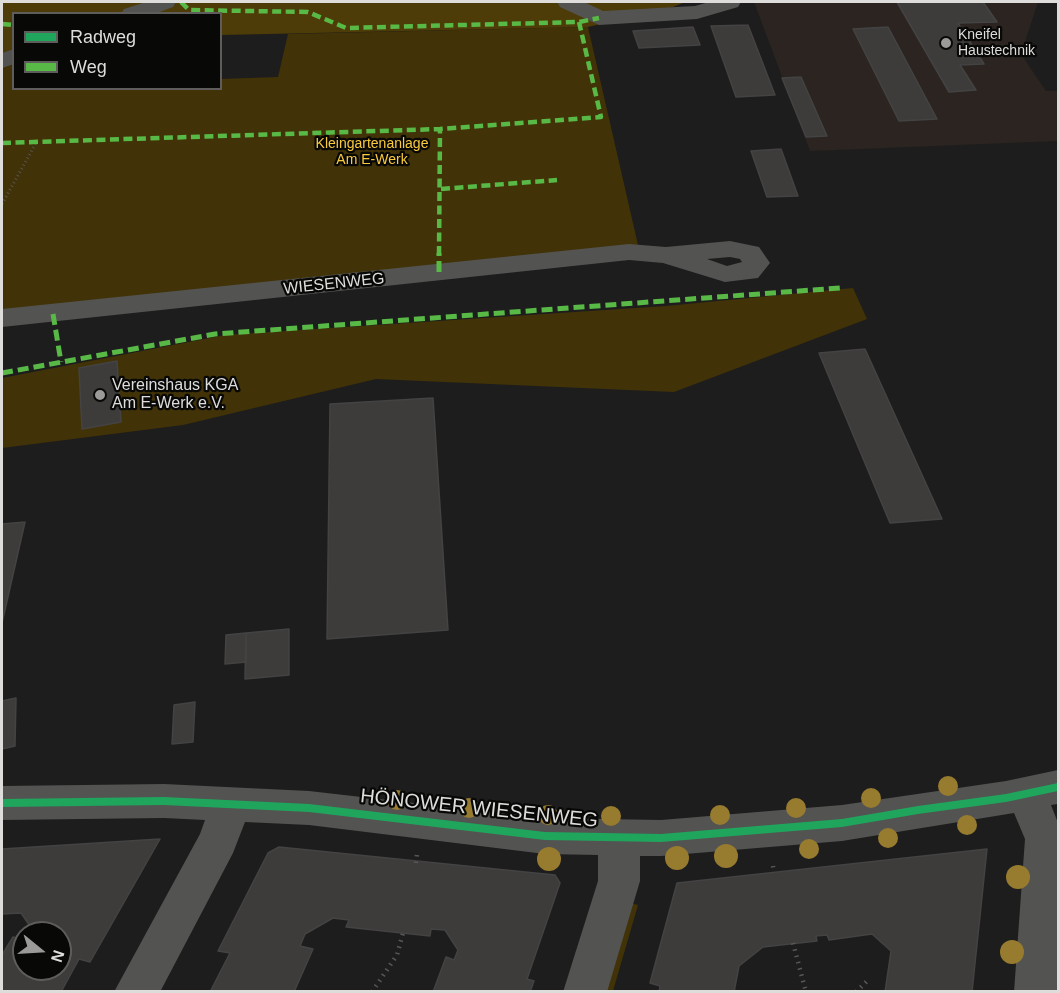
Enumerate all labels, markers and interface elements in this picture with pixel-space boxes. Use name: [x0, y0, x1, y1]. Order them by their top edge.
legend: [12, 12, 222, 90]
text: Radweg: [70, 27, 136, 47]
place label: Kneifel Haustechnik: [958, 27, 1035, 60]
marker: Kneifel Haustechnik: [939, 36, 953, 50]
text: Weg: [70, 57, 107, 77]
park label: Kleingartenanlage Am E-Werk: [316, 136, 428, 168]
street label: WIESENWEG: [283, 269, 385, 299]
place label: Vereinshaus KGA Am E-Werk e.V.: [112, 376, 238, 414]
marker: Vereinshaus KGA Am E-Werk e.V.: [93, 388, 107, 402]
street label: HÖNOWER WIESENWEG: [359, 785, 599, 833]
north arrow: [12, 921, 72, 981]
text: N: [48, 948, 68, 964]

